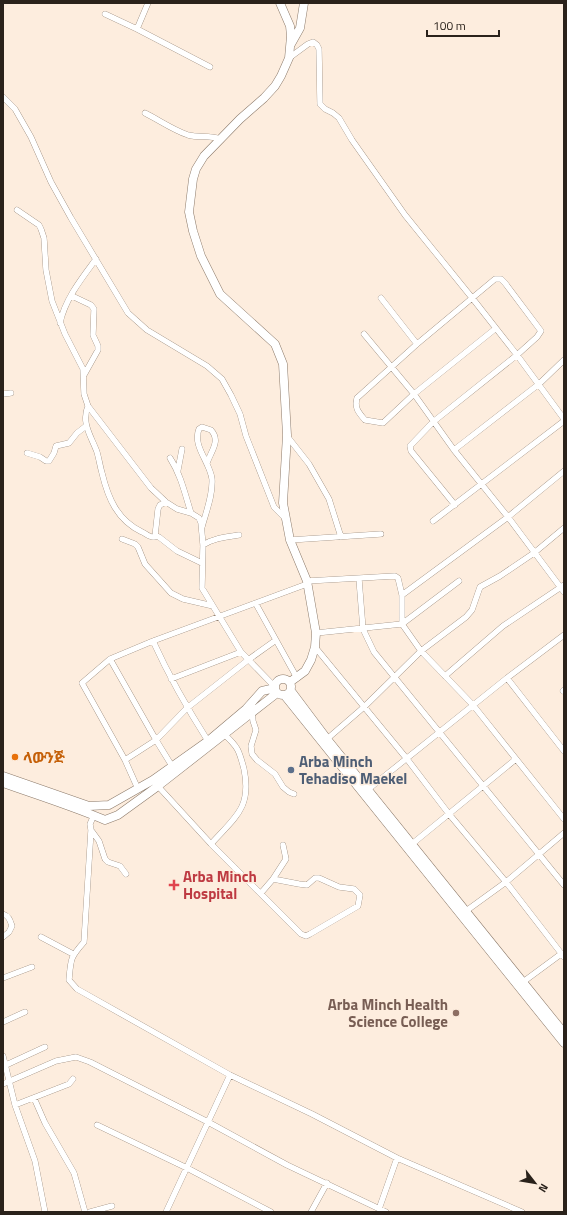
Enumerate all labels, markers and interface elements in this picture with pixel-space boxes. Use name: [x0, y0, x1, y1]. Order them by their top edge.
scale bar: [427, 12, 499, 38]
text: 100 m: [433, 16, 466, 35]
place label: ላውንጅ: [23, 746, 65, 769]
place label: Arba Minch Tehadiso Maekel: [299, 750, 407, 790]
marker: ላውንጅ: [10, 752, 20, 762]
marker: Arba Minch Tehadiso Maekel: [286, 765, 296, 775]
place label: Arba Minch Hospital: [183, 865, 257, 905]
marker: Arba Minch Hospital: [168, 879, 180, 891]
place label: Arba Minch Health Science College: [328, 993, 448, 1033]
marker: Arba Minch Health Science College: [451, 1008, 461, 1018]
north arrow: [515, 1163, 555, 1203]
text: N: [535, 1181, 552, 1196]

